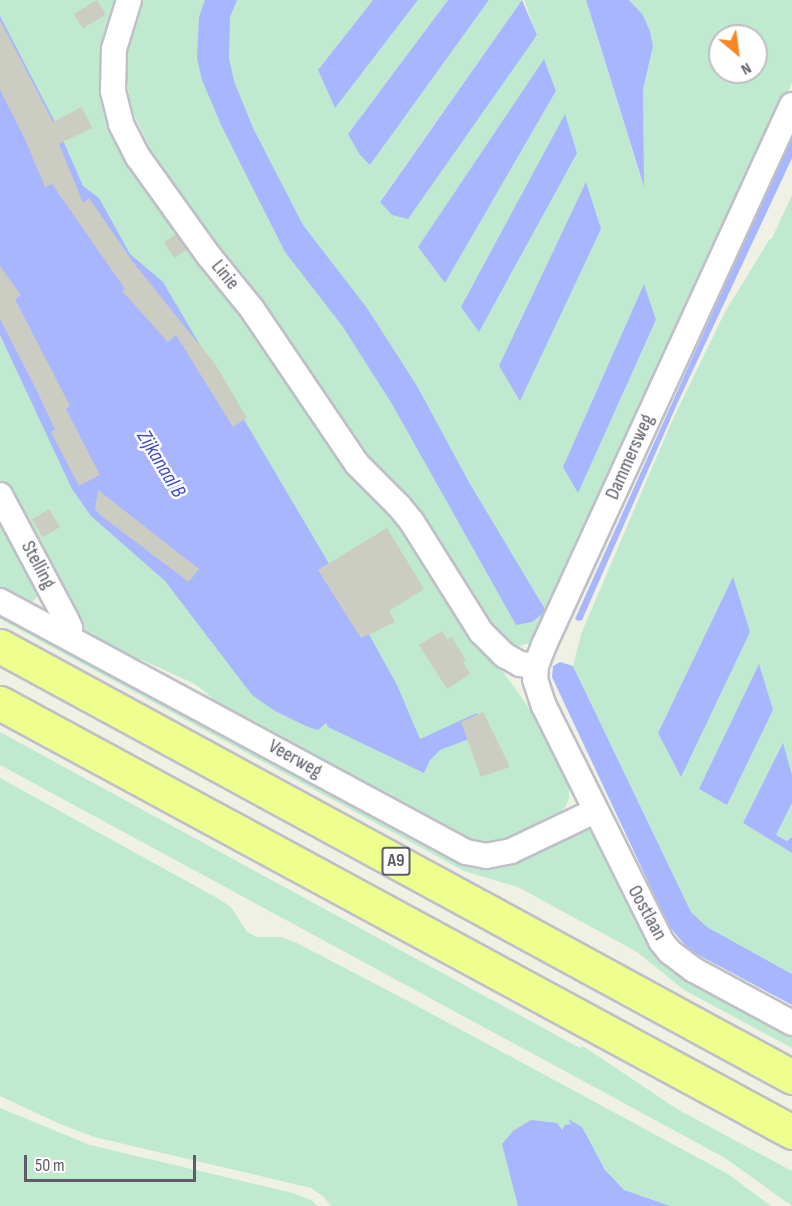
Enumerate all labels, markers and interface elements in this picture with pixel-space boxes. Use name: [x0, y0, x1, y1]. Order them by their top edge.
north arrow: [708, 24, 768, 84]
text: N: [738, 58, 754, 79]
street label: Linie: [206, 255, 244, 295]
street label: Dammersweg: [601, 411, 659, 503]
water label: Zijkanaal B: [131, 426, 191, 502]
street label: Stelling: [16, 537, 60, 593]
street label: Veerweg: [264, 735, 326, 783]
road number: A9: [381, 846, 411, 876]
street label: Oostlaan: [622, 881, 672, 945]
scale bar: [27, 1143, 200, 1181]
text: 50 m: [35, 1155, 65, 1176]

